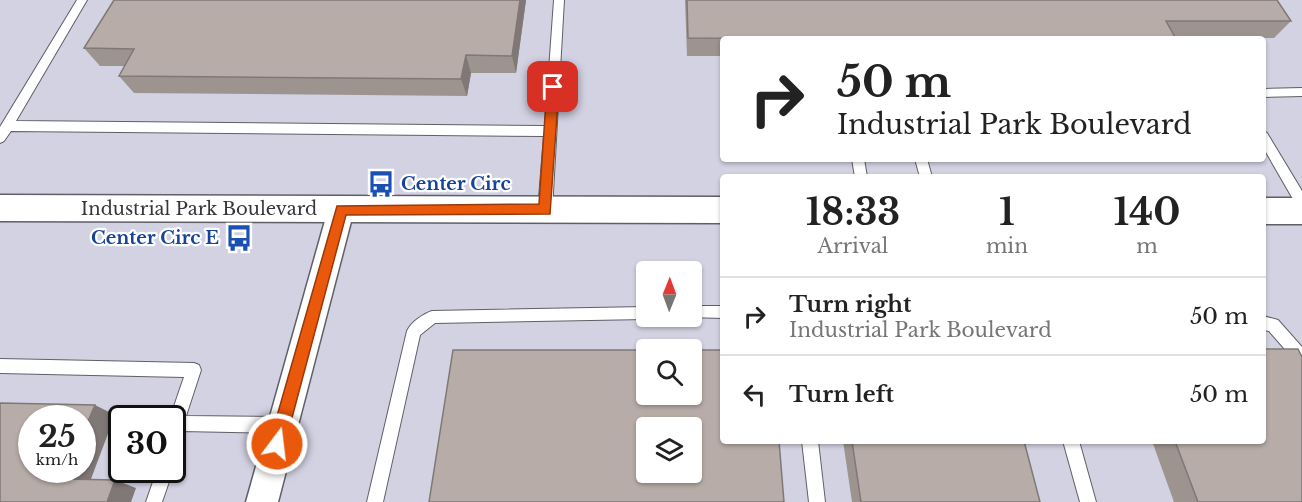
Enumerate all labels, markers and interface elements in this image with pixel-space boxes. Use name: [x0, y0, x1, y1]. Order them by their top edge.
text: 50 m: [837, 56, 951, 108]
icon: right: [738, 60, 816, 138]
pin: [527, 61, 578, 112]
icon: arrive: [536, 70, 569, 103]
text: Industrial Park Boulevard: [837, 108, 1192, 141]
bus stop icon: Center Circ: [366, 169, 396, 199]
place label: Center Circ: [401, 173, 511, 195]
text: 18:33: [806, 190, 900, 235]
text: 1: [999, 190, 1015, 235]
text: 140: [1114, 190, 1180, 235]
street label: Industrial Park Boulevard: [81, 198, 317, 220]
bus stop icon: Center Circ E: [224, 223, 254, 253]
place label: Center Circ E: [91, 227, 219, 249]
text: Arrival: [818, 234, 888, 258]
text: min: [986, 234, 1028, 258]
text: m: [1136, 234, 1158, 258]
north arrow: [636, 261, 702, 327]
map controls: [636, 261, 702, 483]
text: Turn right: [789, 291, 911, 318]
icon: right: [738, 300, 771, 333]
text: 50 m: [1190, 303, 1248, 330]
text: Industrial Park Boulevard: [789, 318, 1052, 342]
button: search: [636, 339, 702, 405]
icon: left: [738, 378, 771, 411]
text: Turn left: [789, 381, 894, 408]
text: 50 m: [1190, 381, 1248, 408]
speed limit sign: 30: [108, 405, 186, 483]
position arrow: [245, 412, 309, 476]
button: layers: [636, 417, 702, 483]
text: 25: [38, 418, 76, 455]
text: km/h: [36, 450, 78, 469]

